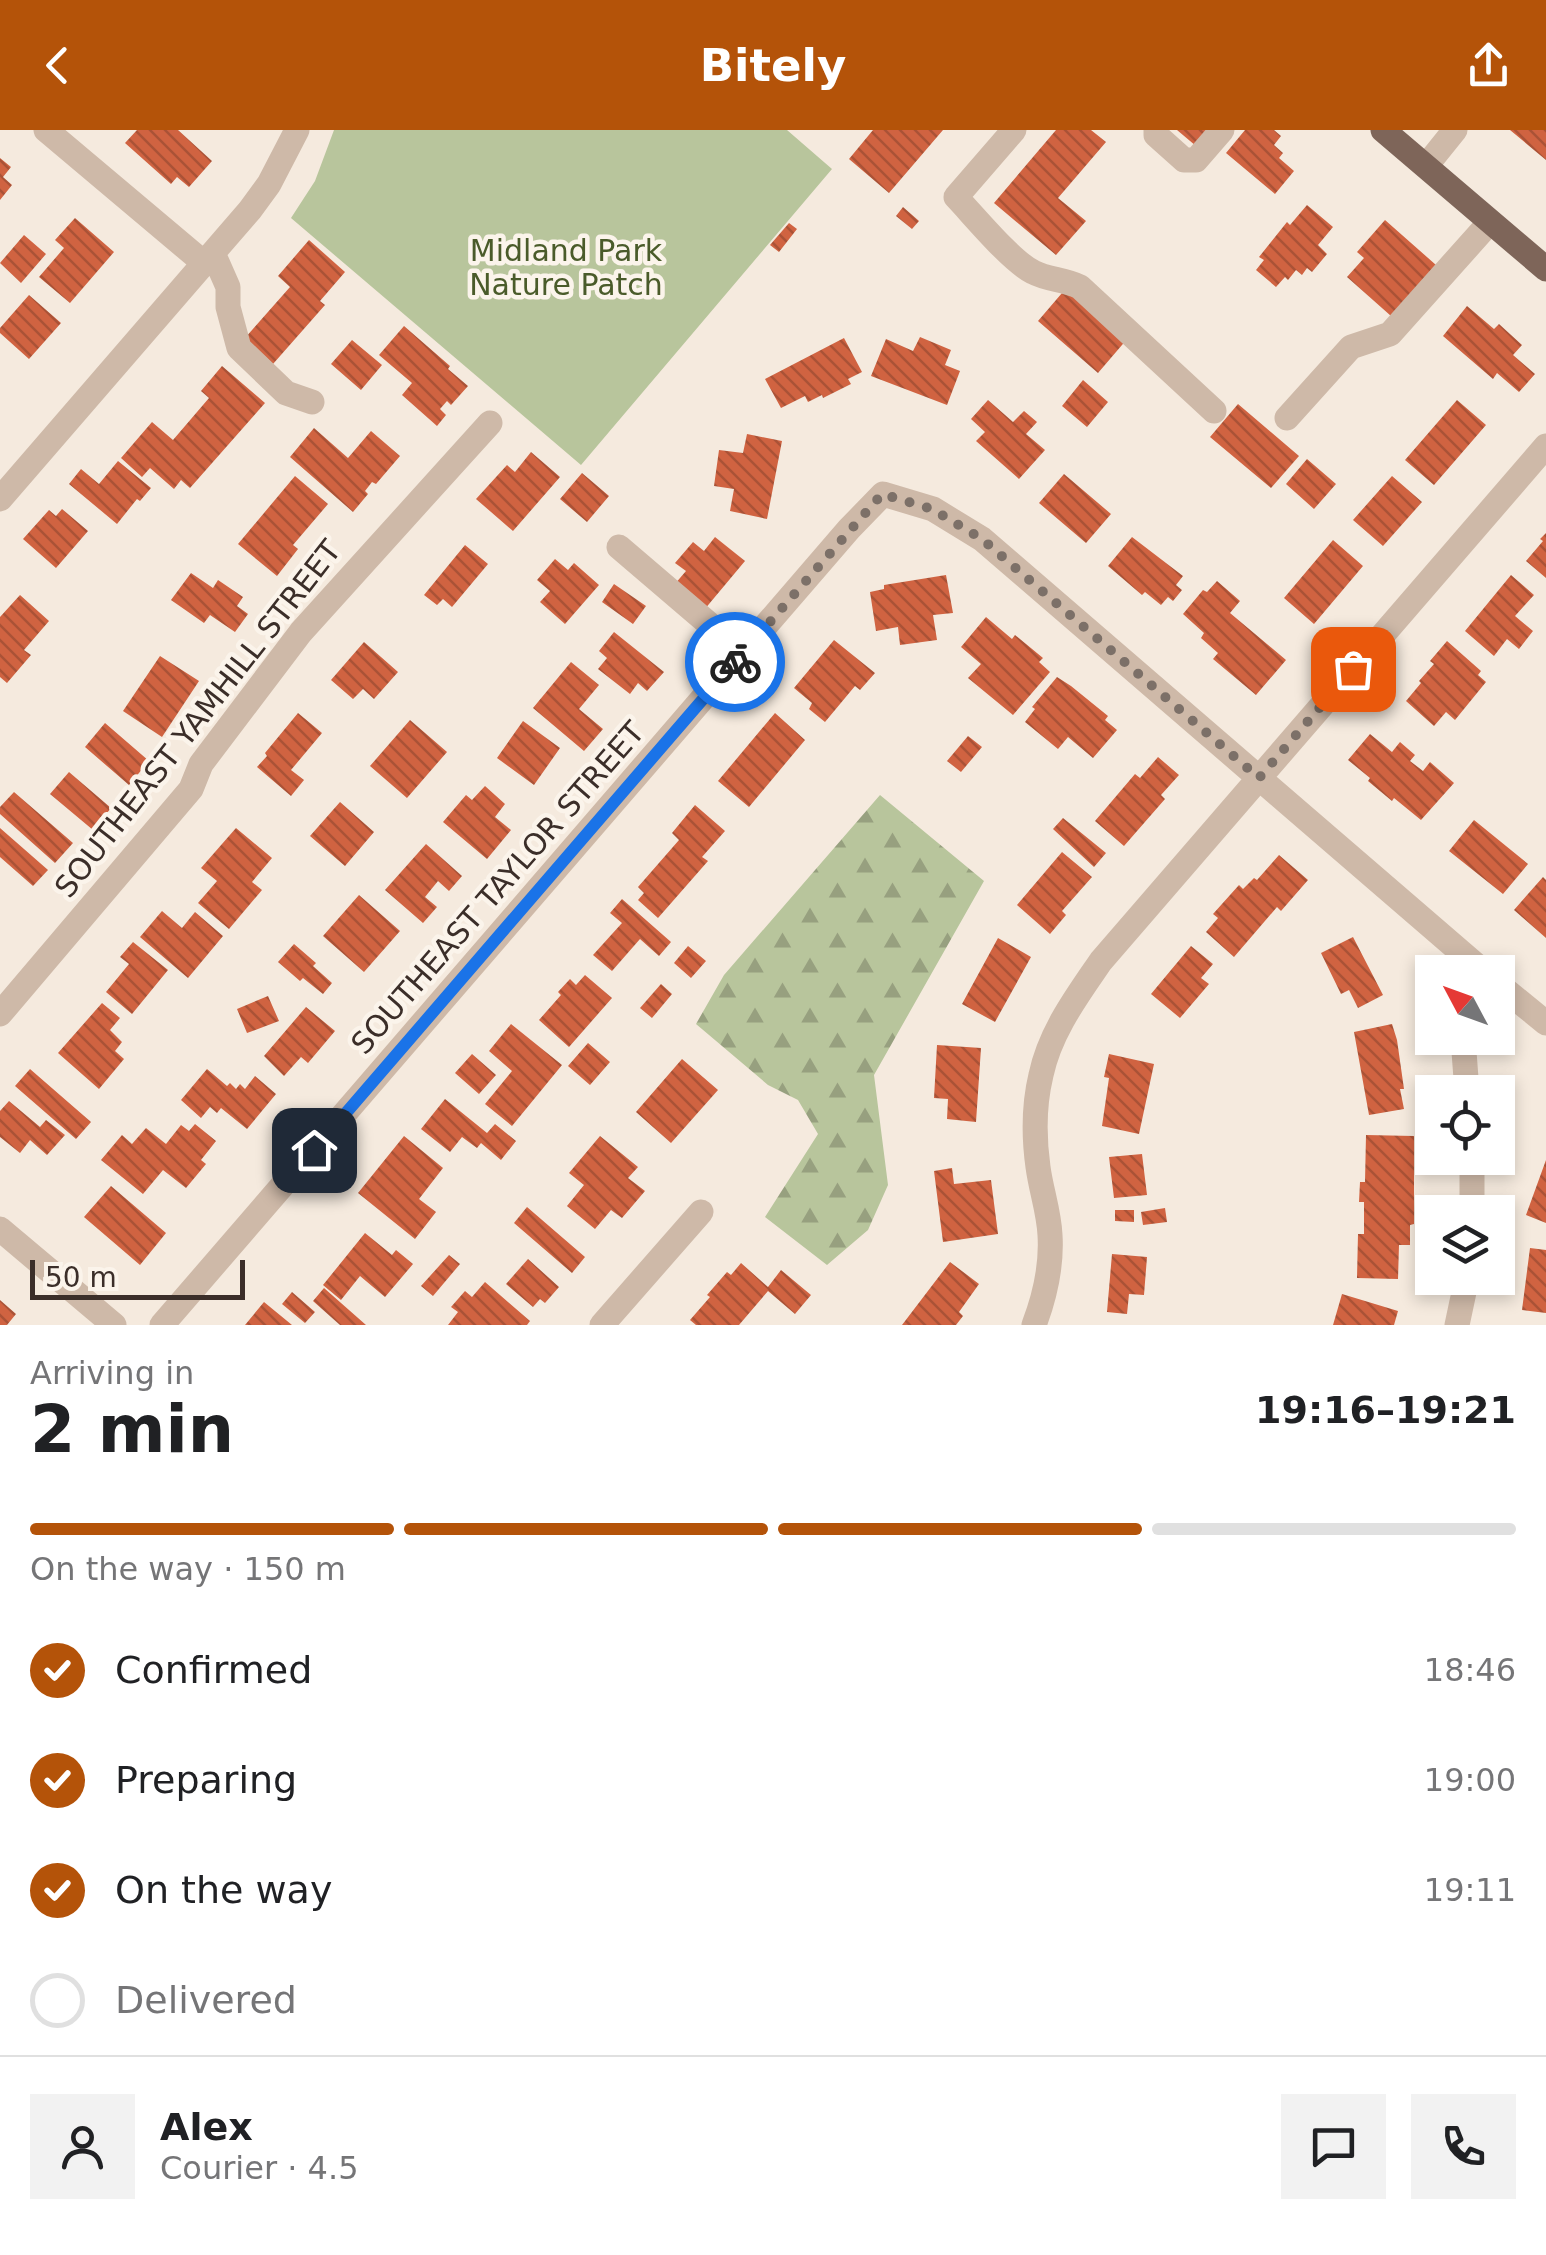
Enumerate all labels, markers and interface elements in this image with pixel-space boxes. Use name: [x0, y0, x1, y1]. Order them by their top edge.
icon: back: [30, 38, 85, 93]
icon: share: [1461, 38, 1516, 93]
text: Bitely: [700, 39, 846, 92]
park label: Midland Park Nature Patch: [469, 233, 663, 302]
street label: SOUTHEAST YAMHILL STREET: [47, 533, 348, 904]
courier: [685, 612, 785, 712]
pin: [1311, 627, 1396, 712]
icon: bike: [708, 635, 763, 690]
icon: bag: [1326, 642, 1381, 697]
street label: SOUTHEAST TAYLOR STREET: [344, 714, 652, 1061]
north arrow: [1415, 955, 1515, 1055]
map controls: [1415, 955, 1515, 1295]
button: locate: [1415, 1075, 1515, 1175]
pin: [272, 1108, 357, 1193]
icon: home: [287, 1123, 342, 1178]
button: layers: [1415, 1195, 1515, 1295]
scale bar: [30, 1255, 245, 1300]
text: 50 m: [45, 1261, 117, 1294]
text: Arriving in: [30, 1354, 194, 1392]
text: 19:16–19:21: [1255, 1388, 1516, 1432]
text: 2 min: [30, 1392, 234, 1467]
text: On the way · 150 m: [30, 1550, 346, 1588]
icon: check: [30, 1643, 85, 1698]
text: Confirmed: [115, 1648, 312, 1692]
text: 18:46: [1424, 1651, 1516, 1689]
icon: check: [30, 1753, 85, 1808]
text: Preparing: [115, 1758, 297, 1802]
text: 19:00: [1424, 1761, 1516, 1799]
icon: check: [30, 1863, 85, 1918]
text: On the way: [115, 1868, 332, 1912]
text: 19:11: [1424, 1871, 1516, 1909]
text: Delivered: [115, 1978, 297, 2022]
button: person: [30, 2094, 135, 2199]
button: chat: [1281, 2094, 1386, 2199]
button: phone: [1411, 2094, 1516, 2199]
text: Alex: [160, 2105, 253, 2149]
text: Courier · 4.5: [160, 2149, 359, 2187]

